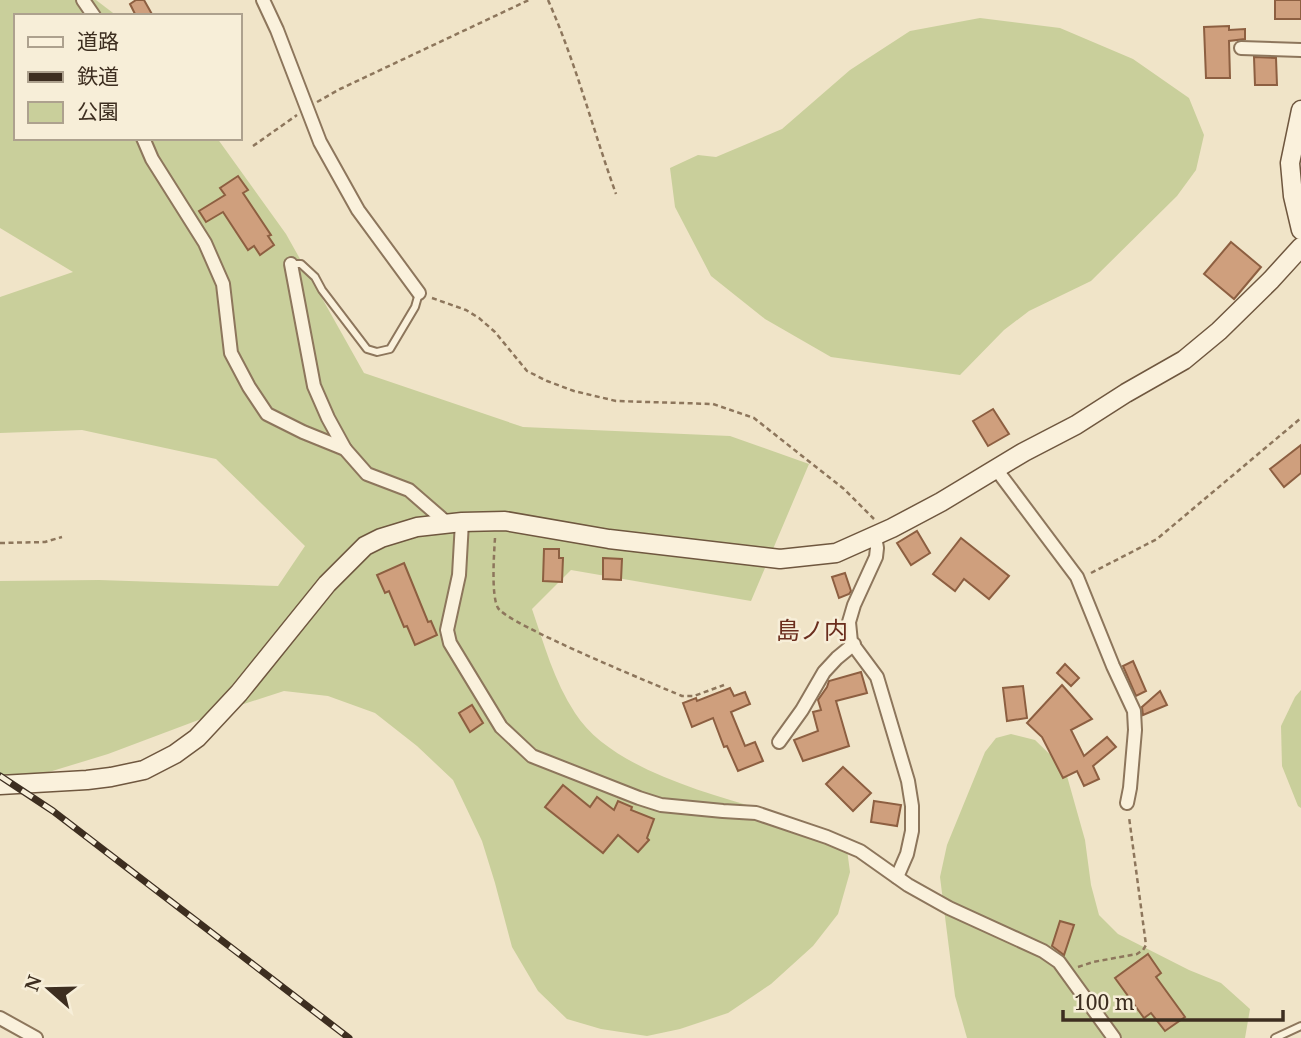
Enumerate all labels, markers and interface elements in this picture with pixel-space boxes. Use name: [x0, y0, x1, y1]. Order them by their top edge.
legend: [14, 14, 242, 140]
text: 道路: [77, 27, 119, 55]
text: 鉄道: [77, 62, 119, 90]
text: 公園: [77, 97, 119, 125]
district label: 島ノ内: [776, 613, 848, 646]
north arrow: [14, 954, 84, 1024]
text: N: [18, 972, 48, 995]
scale bar: [1063, 978, 1284, 1022]
text: 100 m: [1074, 988, 1135, 1016]

